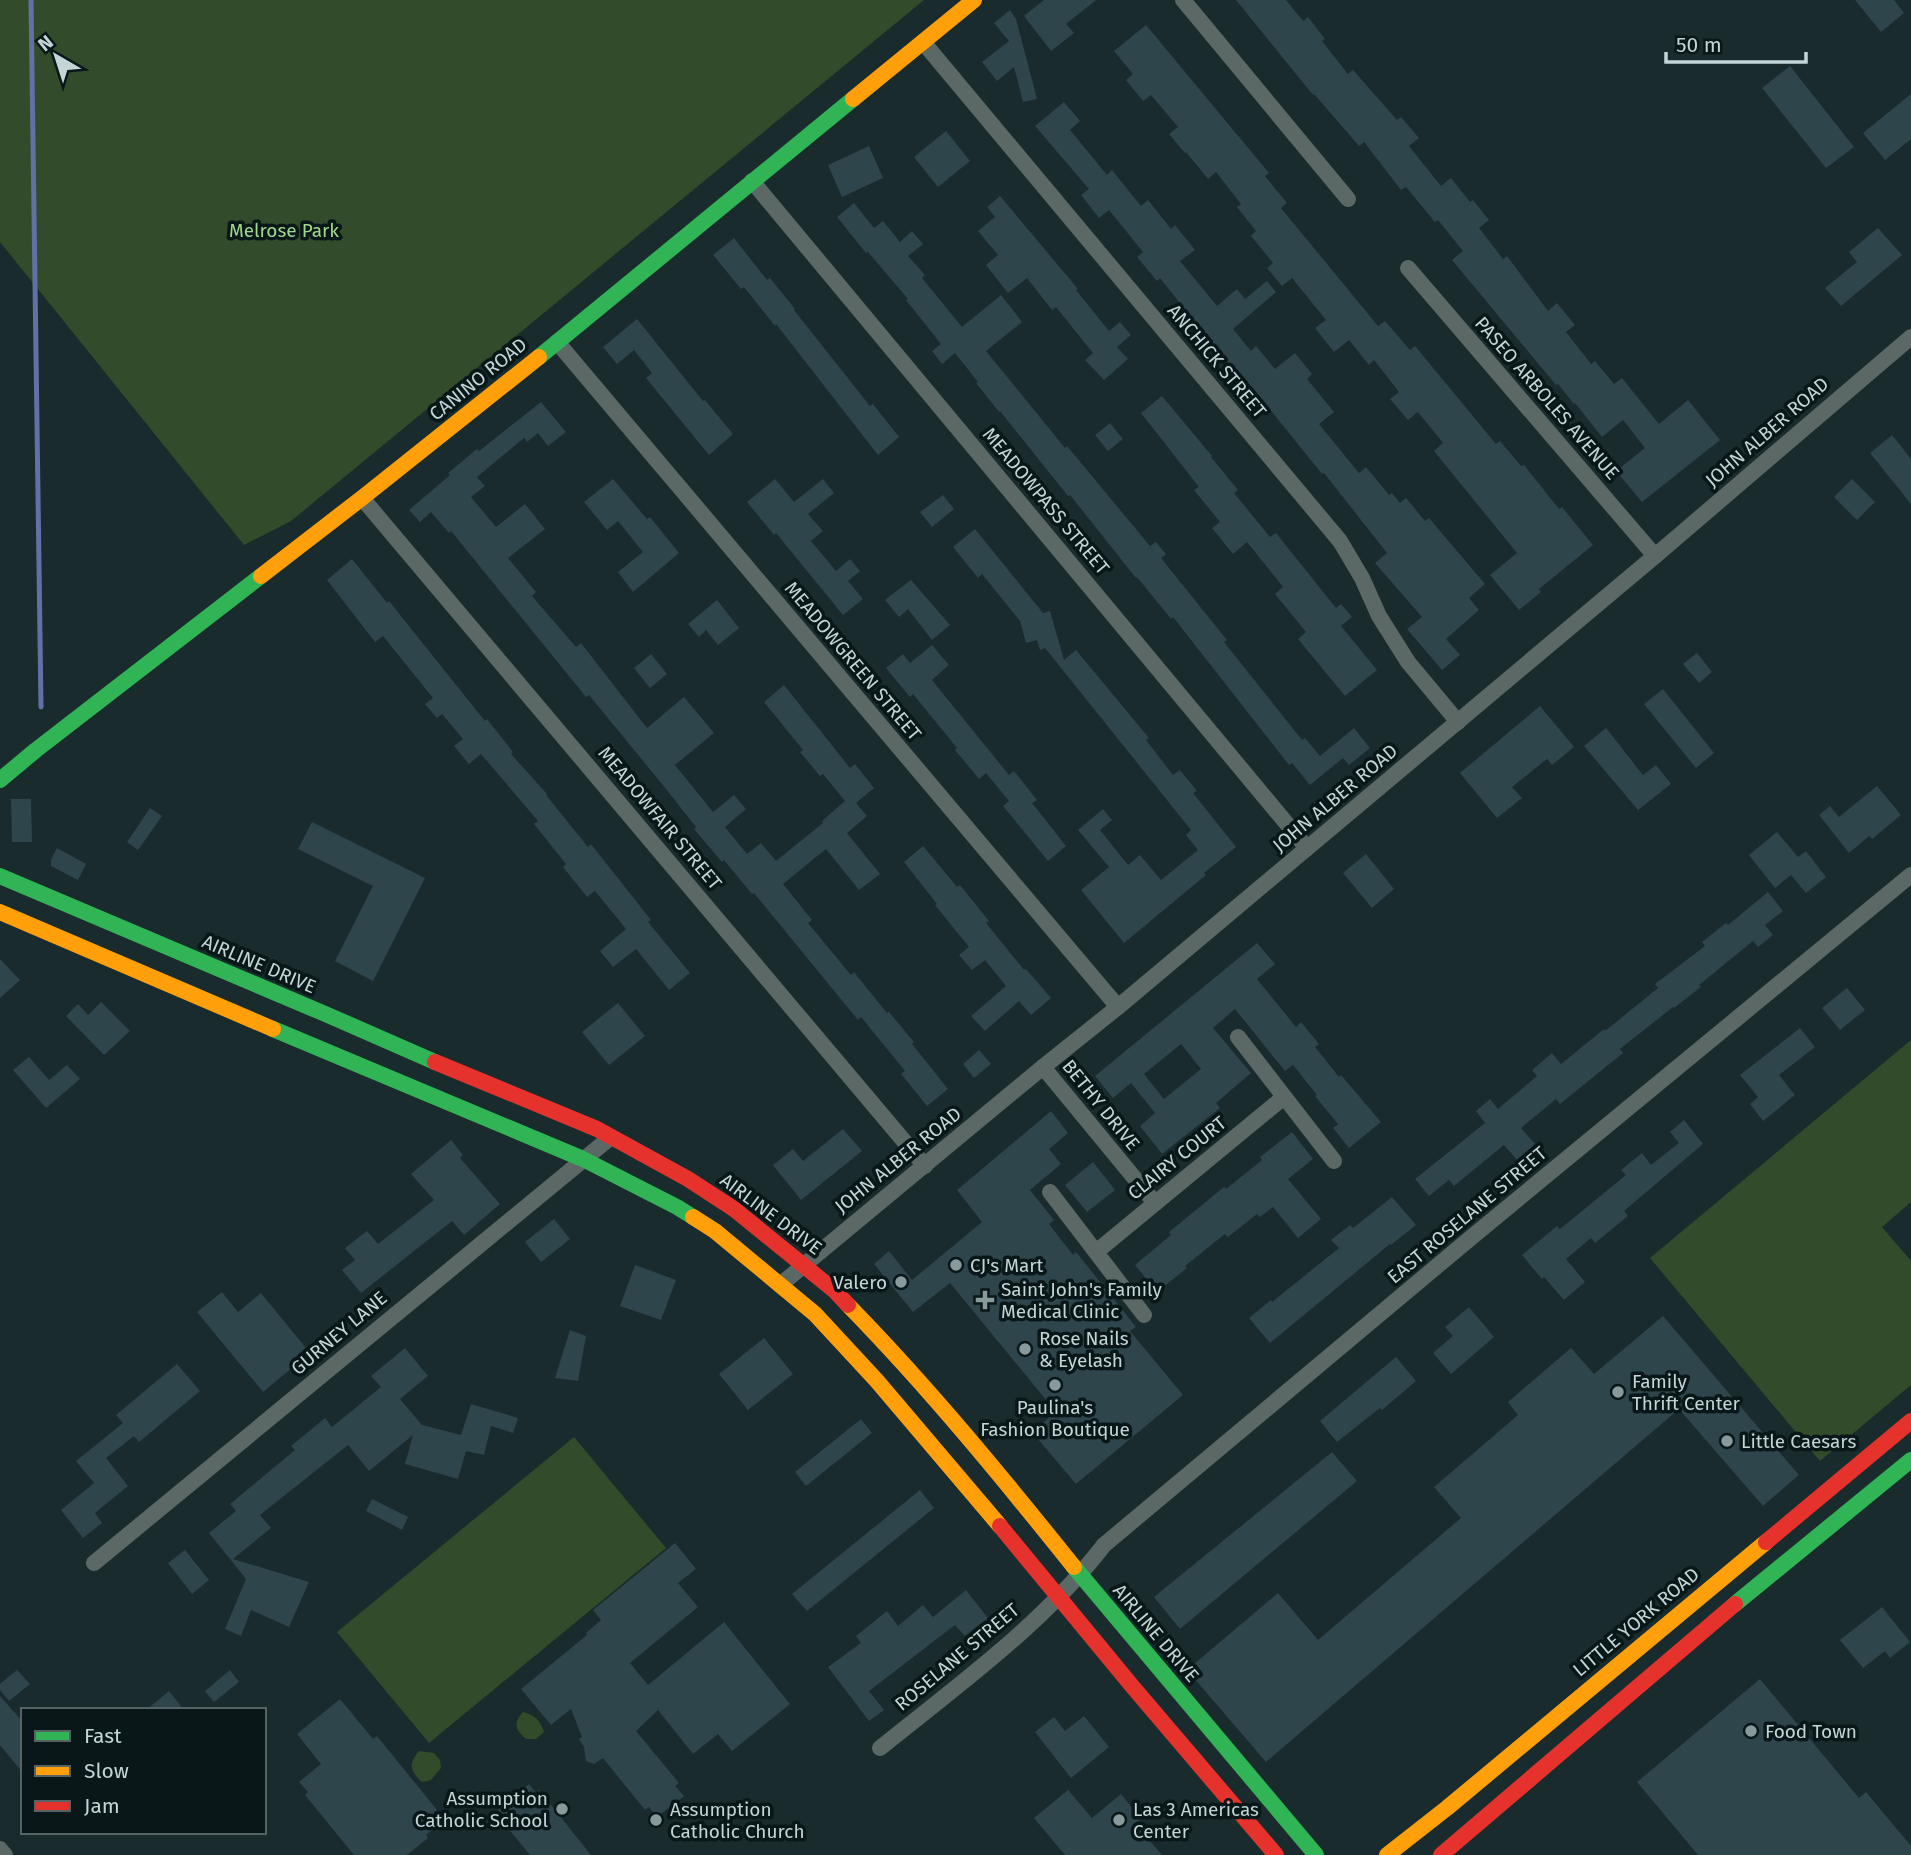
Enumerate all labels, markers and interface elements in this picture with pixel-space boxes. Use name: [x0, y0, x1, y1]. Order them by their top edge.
north arrow: [21, 21, 91, 91]
scale bar: [1666, 21, 1806, 65]
text: N: [33, 30, 58, 56]
text: 50 m: [1676, 32, 1722, 58]
park label: Melrose Park: [229, 219, 339, 242]
street label: ANCHICK STREET: [1163, 299, 1271, 423]
street label: PASEO ARBOLES AVENUE: [1470, 312, 1624, 484]
street label: CANINO ROAD: [425, 333, 531, 425]
street label: JOHN ALBER ROAD: [1701, 372, 1833, 492]
street label: MEADOWPASS STREET: [978, 423, 1114, 579]
street label: MEADOWGREEN STREET: [780, 577, 926, 745]
street label: JOHN ALBER ROAD: [1268, 739, 1402, 857]
street label: MEADOWFAIR STREET: [593, 742, 727, 894]
street label: AIRLINE DRIVE: [199, 930, 319, 998]
street label: BETHY DRIVE: [1057, 1055, 1145, 1155]
street label: JOHN ALBER ROAD: [830, 1102, 966, 1218]
street label: CLAIRY COURT: [1123, 1111, 1231, 1205]
street label: EAST ROSELANE STREET: [1383, 1142, 1551, 1288]
street label: AIRLINE DRIVE: [716, 1168, 826, 1260]
place label: CJ's Mart: [970, 1254, 1044, 1277]
marker: CJ's Mart: [948, 1257, 964, 1273]
place label: Valero: [833, 1271, 887, 1294]
marker: Valero: [893, 1274, 909, 1290]
place label: Saint John's Family Medical Clinic: [1001, 1278, 1162, 1323]
street label: GURNEY LANE: [286, 1286, 392, 1380]
marker: Saint John's Family Medical Clinic: [975, 1290, 995, 1310]
place label: Rose Nails & Eyelash: [1039, 1327, 1129, 1372]
marker: Rose Nails & Eyelash: [1017, 1341, 1033, 1357]
place label: Family Thrift Center: [1632, 1370, 1741, 1415]
marker: Paulina's Fashion Boutique: [1047, 1377, 1063, 1393]
marker: Family Thrift Center: [1610, 1384, 1626, 1400]
place label: Paulina's Fashion Boutique: [980, 1396, 1130, 1441]
place label: Little Caesars: [1741, 1430, 1856, 1453]
marker: Little Caesars: [1719, 1433, 1735, 1449]
street label: LITTLE YORK ROAD: [1568, 1563, 1704, 1681]
street label: AIRLINE DRIVE: [1108, 1579, 1204, 1687]
street label: ROSELANE STREET: [890, 1598, 1024, 1716]
legend: [21, 1708, 266, 1834]
place label: Food Town: [1765, 1720, 1857, 1743]
text: Fast: [84, 1723, 122, 1749]
marker: Food Town: [1743, 1723, 1759, 1739]
text: Slow: [84, 1758, 129, 1784]
place label: Assumption Catholic School: [415, 1787, 548, 1832]
text: Jam: [84, 1793, 120, 1819]
place label: Assumption Catholic Church: [670, 1798, 805, 1843]
place label: Las 3 Americas Center: [1133, 1798, 1259, 1843]
marker: Assumption Catholic School: [554, 1801, 570, 1817]
marker: Assumption Catholic Church: [648, 1812, 664, 1828]
marker: Las 3 Americas Center: [1111, 1812, 1127, 1828]

